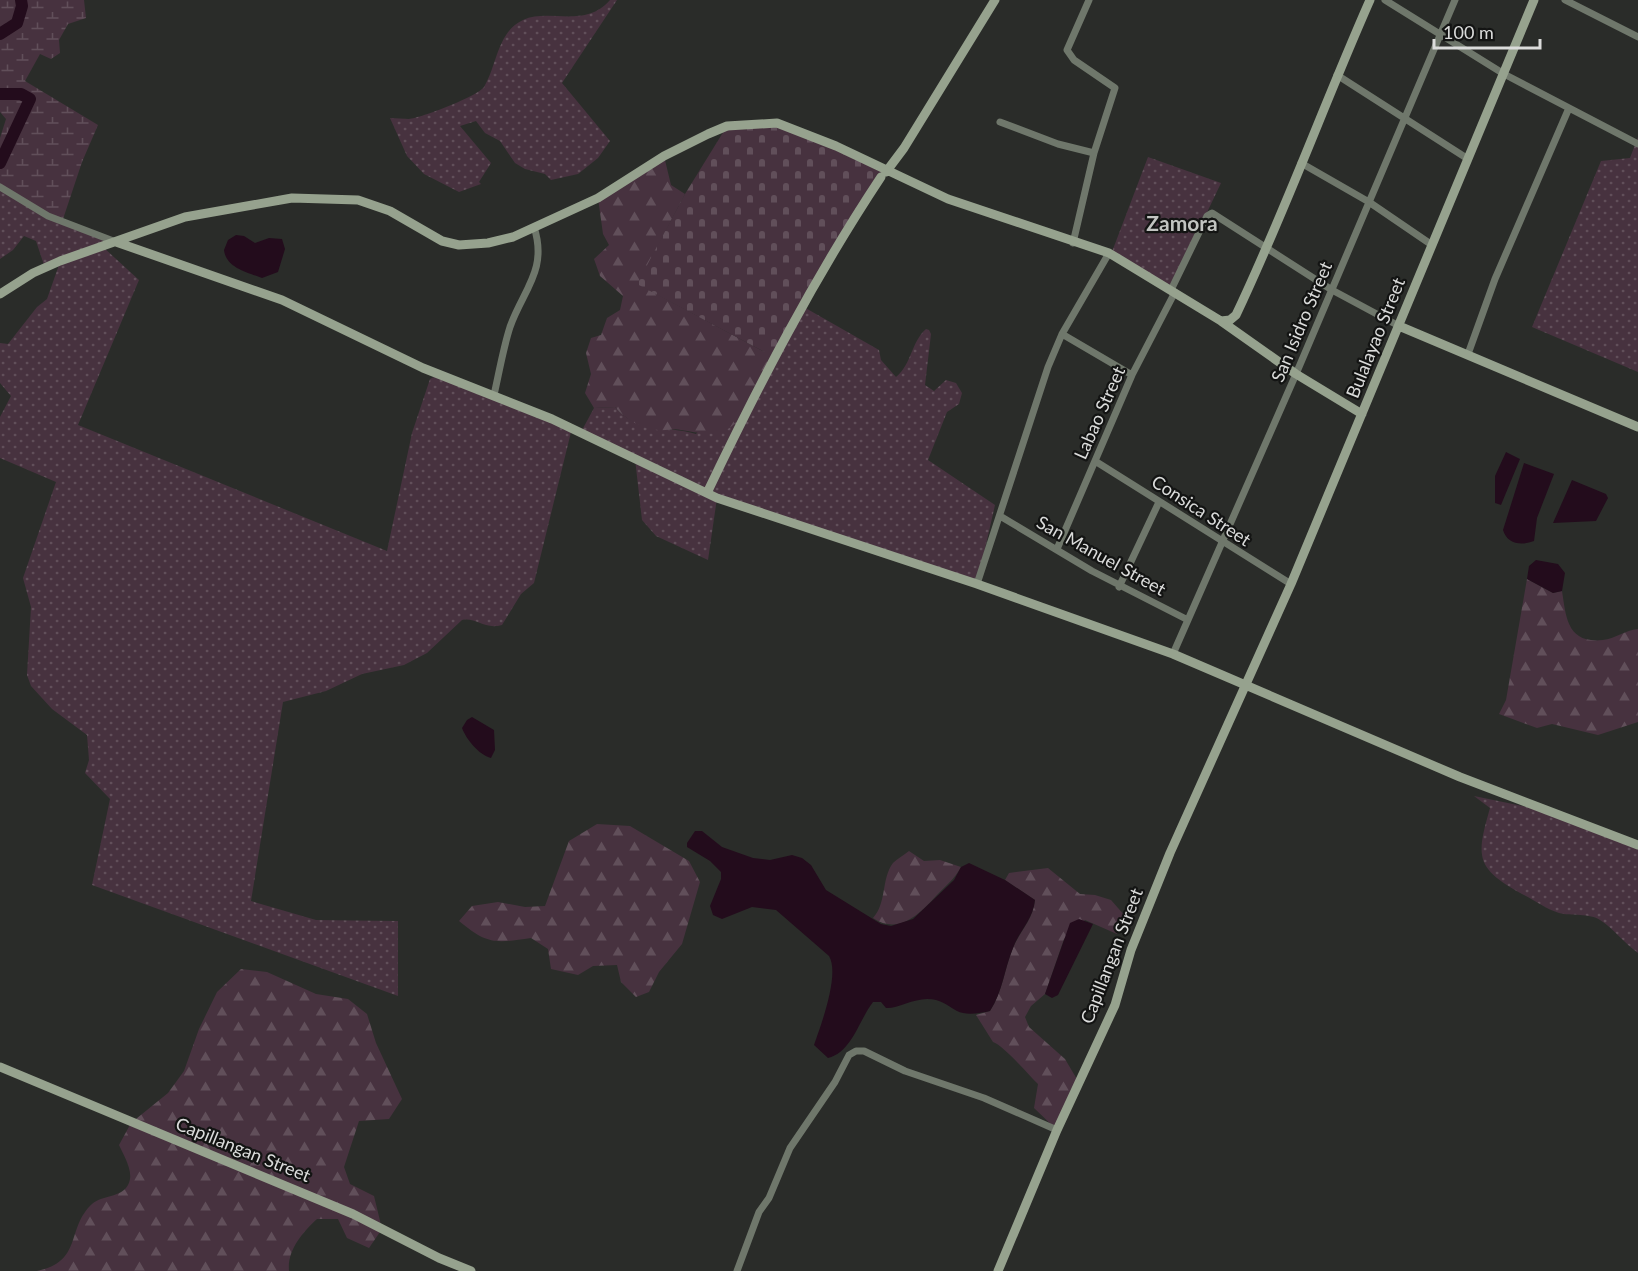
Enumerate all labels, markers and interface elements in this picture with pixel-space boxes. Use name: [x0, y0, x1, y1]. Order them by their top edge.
scale bar: [1434, 12, 1540, 50]
text: 100 m: [1443, 21, 1494, 43]
district label: Zamora: [1146, 210, 1218, 235]
street label: San Isidro Street: [1266, 258, 1337, 385]
street label: Bulalayao Street: [1341, 274, 1409, 401]
street label: Labao Street: [1069, 362, 1130, 462]
street label: Consica Street: [1148, 470, 1256, 551]
street label: San Manuel Street: [1033, 510, 1170, 600]
street label: Capillangan Street: [1075, 884, 1147, 1026]
street label: Capillangan Street: [173, 1112, 314, 1186]

